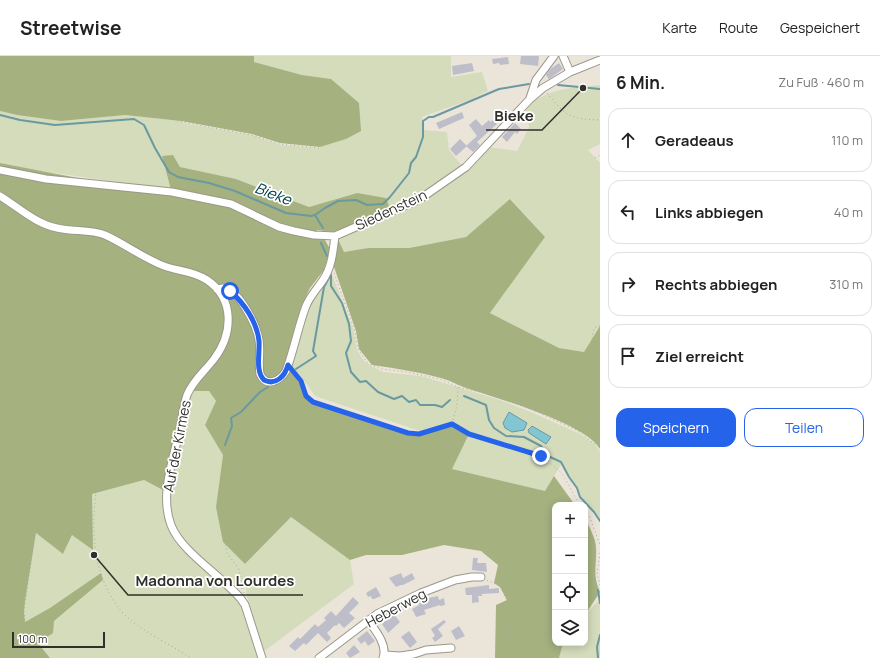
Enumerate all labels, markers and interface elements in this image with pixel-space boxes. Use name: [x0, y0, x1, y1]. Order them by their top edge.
text: Streetwise: [20, 15, 122, 41]
text: Karte: [662, 18, 697, 37]
text: Route: [719, 18, 758, 37]
text: Gespeichert: [780, 18, 860, 37]
text: 6 Min.: [616, 71, 665, 94]
text: Zu Fuß · 460 m: [778, 73, 864, 91]
callout: Bieke: [486, 103, 542, 130]
text: Bieke: [494, 105, 534, 126]
icon: ahead: [617, 129, 639, 151]
text: Geradeaus: [655, 130, 734, 151]
text: 110 m: [831, 131, 863, 149]
water label: Bieke: [252, 177, 296, 210]
street label: Siedenstein: [352, 185, 430, 234]
icon: left: [617, 201, 639, 223]
text: Links abbiegen: [655, 202, 763, 223]
text: 40 m: [834, 203, 863, 221]
icon: right: [617, 273, 639, 295]
text: Rechts abbiegen: [655, 274, 777, 295]
text: 310 m: [829, 275, 863, 293]
route start: [221, 282, 239, 300]
icon: arrive: [617, 345, 639, 367]
text: Ziel erreicht: [655, 346, 744, 367]
street label: Auf der Kirmes: [158, 398, 195, 493]
button: Speichern: [616, 408, 736, 447]
button: Teilen: [744, 408, 864, 447]
route end: [532, 447, 550, 465]
map controls: [552, 502, 588, 646]
button: +: [552, 502, 588, 538]
button: −: [552, 538, 588, 574]
callout: Madonna von Lourdes: [128, 568, 303, 595]
text: Madonna von Lourdes: [136, 570, 294, 591]
button: locate: [552, 574, 588, 610]
street label: Heberweg: [362, 584, 429, 631]
button: layers: [552, 610, 588, 646]
scale bar: [12, 630, 105, 649]
text: 100 m: [18, 631, 47, 646]

